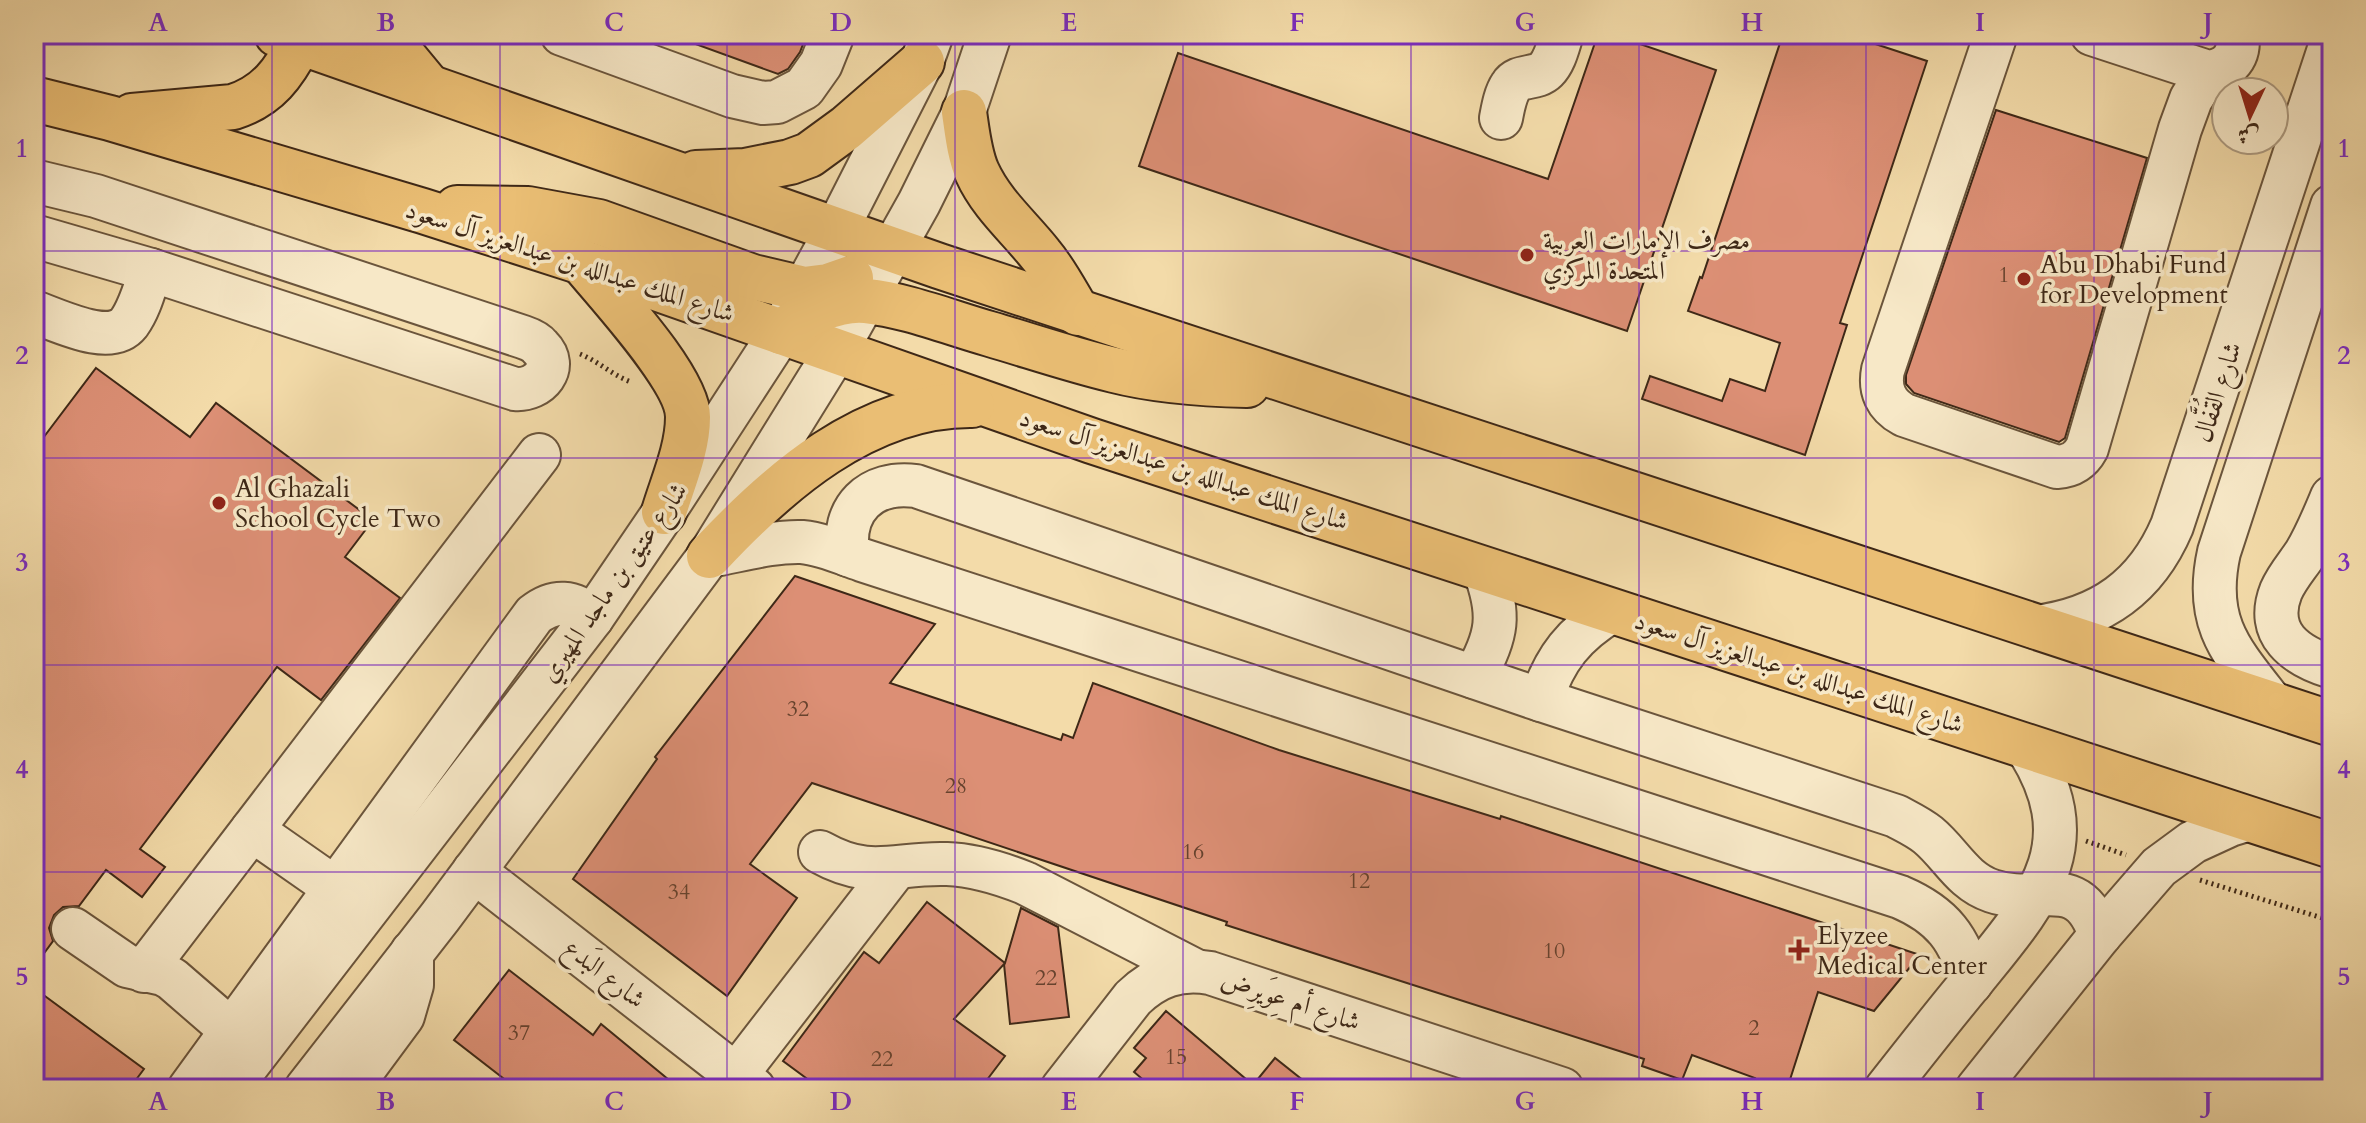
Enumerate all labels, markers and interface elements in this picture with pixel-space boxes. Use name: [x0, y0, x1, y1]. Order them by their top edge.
text: A: [148, 5, 168, 40]
text: B: [377, 5, 395, 40]
text: C: [604, 5, 624, 40]
text: D: [830, 5, 852, 40]
text: E: [1061, 5, 1077, 40]
text: F: [1289, 5, 1305, 40]
text: G: [1514, 5, 1536, 40]
text: H: [1741, 5, 1764, 40]
text: I: [1975, 5, 1985, 40]
text: J: [2199, 5, 2213, 40]
north arrow: [2210, 76, 2290, 156]
text: ش: [2237, 119, 2261, 151]
text: 1: [15, 131, 29, 166]
text: 1: [2337, 131, 2351, 166]
street label: شارع الملك عبدالله بن عبدالعزيز آل سعود: [400, 192, 739, 335]
place label: مصرف الإمارات العربية المتحدة المركزي: [1543, 223, 1750, 291]
marker: مصرف الإمارات العربية المتحدة المركزي: [1518, 246, 1536, 264]
place label: Abu Dhabi Fund for Development: [2040, 247, 2228, 312]
house number: 1: [1998, 260, 2010, 290]
marker: Abu Dhabi Fund for Development: [2015, 270, 2033, 288]
street label: شارع القُفَّال: [2181, 336, 2254, 448]
text: 2: [15, 338, 29, 373]
text: 2: [2337, 338, 2351, 373]
street label: شارع الملك عبدالله بن عبدالعزيز آل سعود: [1014, 400, 1353, 543]
place label: Al Ghazali School Cycle Two: [235, 471, 441, 536]
street label: شارع عتيق بن ماجد المهيري: [531, 475, 699, 692]
marker: Al Ghazali School Cycle Two: [210, 494, 228, 512]
text: 3: [15, 545, 29, 580]
text: 3: [2337, 545, 2351, 580]
street label: شارع الملك عبدالله بن عبدالعزيز آل سعود: [1629, 603, 1968, 746]
house number: 32: [787, 694, 809, 724]
text: 4: [15, 752, 29, 787]
text: 4: [2337, 752, 2351, 787]
house number: 28: [945, 771, 967, 801]
house number: 16: [1182, 837, 1204, 867]
house number: 12: [1348, 866, 1370, 896]
house number: 34: [668, 877, 690, 907]
place label: Elyzee Medical Center: [1817, 918, 1988, 983]
street label: شارع البَدع: [554, 930, 653, 1020]
house number: 10: [1543, 936, 1565, 966]
marker: Elyzee Medical Center: [1788, 939, 1810, 961]
text: 5: [15, 959, 29, 994]
text: 5: [2337, 959, 2351, 994]
street label: شارع أم عِوَيرِض: [1215, 961, 1365, 1044]
house number: 22: [1035, 963, 1057, 993]
house number: 2: [1748, 1013, 1760, 1043]
house number: 37: [508, 1018, 530, 1048]
house number: 15: [1165, 1042, 1187, 1072]
house number: 22: [871, 1044, 893, 1074]
text: A: [148, 1084, 168, 1119]
text: B: [377, 1084, 395, 1119]
text: C: [604, 1084, 624, 1119]
text: D: [830, 1084, 852, 1119]
text: E: [1061, 1084, 1077, 1119]
text: F: [1289, 1084, 1305, 1119]
text: G: [1514, 1084, 1536, 1119]
text: H: [1741, 1084, 1764, 1119]
text: I: [1975, 1084, 1985, 1119]
text: J: [2199, 1084, 2213, 1119]

